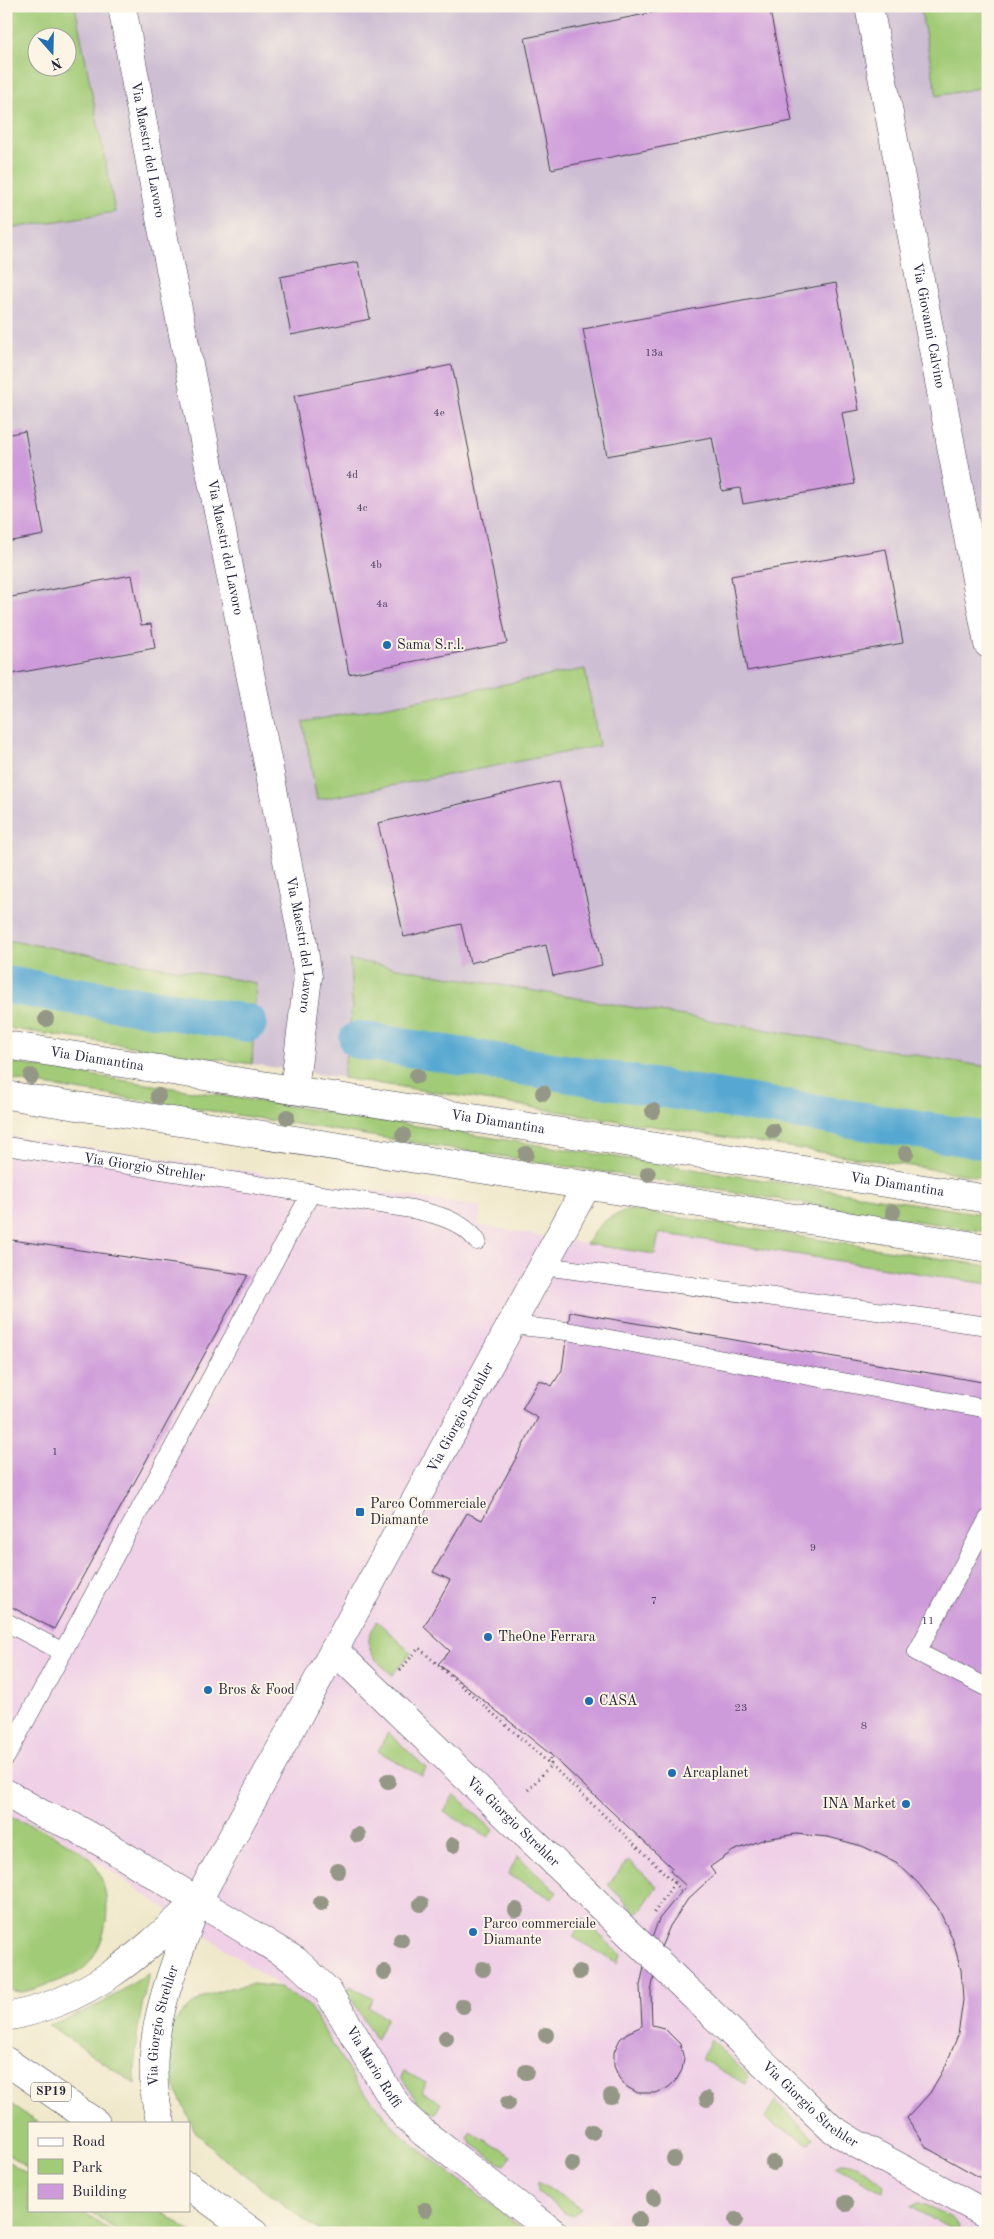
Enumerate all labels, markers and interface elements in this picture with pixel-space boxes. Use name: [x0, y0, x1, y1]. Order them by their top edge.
north arrow: [28, 28, 78, 78]
text: N: [48, 55, 64, 72]
street label: Via Maestri del Lavoro: [129, 81, 167, 219]
street label: Via Giovanni Calvino: [910, 261, 947, 390]
house number: 13a: [645, 348, 664, 359]
house number: 4e: [433, 408, 445, 419]
house number: 4d: [346, 470, 358, 481]
street label: Via Maestri del Lavoro: [205, 478, 245, 616]
house number: 4c: [356, 503, 368, 514]
house number: 4b: [370, 560, 382, 571]
house number: 4a: [376, 599, 388, 610]
place label: Sama S.r.l.: [397, 638, 465, 652]
marker: Sama S.r.l.: [381, 639, 393, 651]
street label: Via Maestri del Lavoro: [283, 875, 315, 1014]
street label: Via Diamantina: [49, 1045, 145, 1074]
street label: Via Diamantina: [450, 1108, 546, 1136]
street label: Via Giorgio Strehler: [82, 1151, 206, 1184]
street label: Via Diamantina: [849, 1170, 945, 1199]
street label: Via Giorgio Strehler: [425, 1360, 496, 1475]
house number: 1: [52, 1447, 58, 1458]
place label: Parco Commerciale Diamante: [370, 1497, 486, 1527]
marker: Parco Commerciale Diamante: [354, 1506, 366, 1518]
house number: 9: [810, 1543, 816, 1554]
house number: 7: [651, 1596, 657, 1607]
house number: 11: [922, 1616, 934, 1627]
place label: TheOne Ferrara: [498, 1630, 596, 1644]
marker: TheOne Ferrara: [482, 1631, 494, 1643]
place label: Bros & Food: [218, 1683, 295, 1697]
marker: Bros & Food: [202, 1684, 214, 1696]
place label: CASA: [599, 1694, 638, 1708]
marker: CASA: [583, 1695, 595, 1707]
house number: 23: [735, 1703, 747, 1714]
house number: 8: [861, 1721, 867, 1732]
place label: Arcaplanet: [682, 1766, 748, 1780]
marker: Arcaplanet: [666, 1767, 678, 1779]
street label: Via Giorgio Strehler: [464, 1774, 562, 1870]
place label: INA Market: [823, 1797, 896, 1811]
marker: INA Market: [900, 1798, 912, 1810]
place label: Parco commerciale Diamante: [483, 1917, 596, 1947]
marker: Parco commerciale Diamante: [467, 1926, 479, 1938]
street label: Via Giorgio Strehler: [146, 1963, 181, 2087]
street label: Via Mario Roffi: [343, 2024, 404, 2111]
street label: Via Giorgio Strehler: [759, 2059, 861, 2150]
road number: SP19: [31, 2082, 71, 2102]
legend: [28, 2122, 190, 2212]
text: Road: [72, 2135, 106, 2150]
text: Park: [72, 2161, 103, 2176]
text: Building: [72, 2185, 127, 2200]

